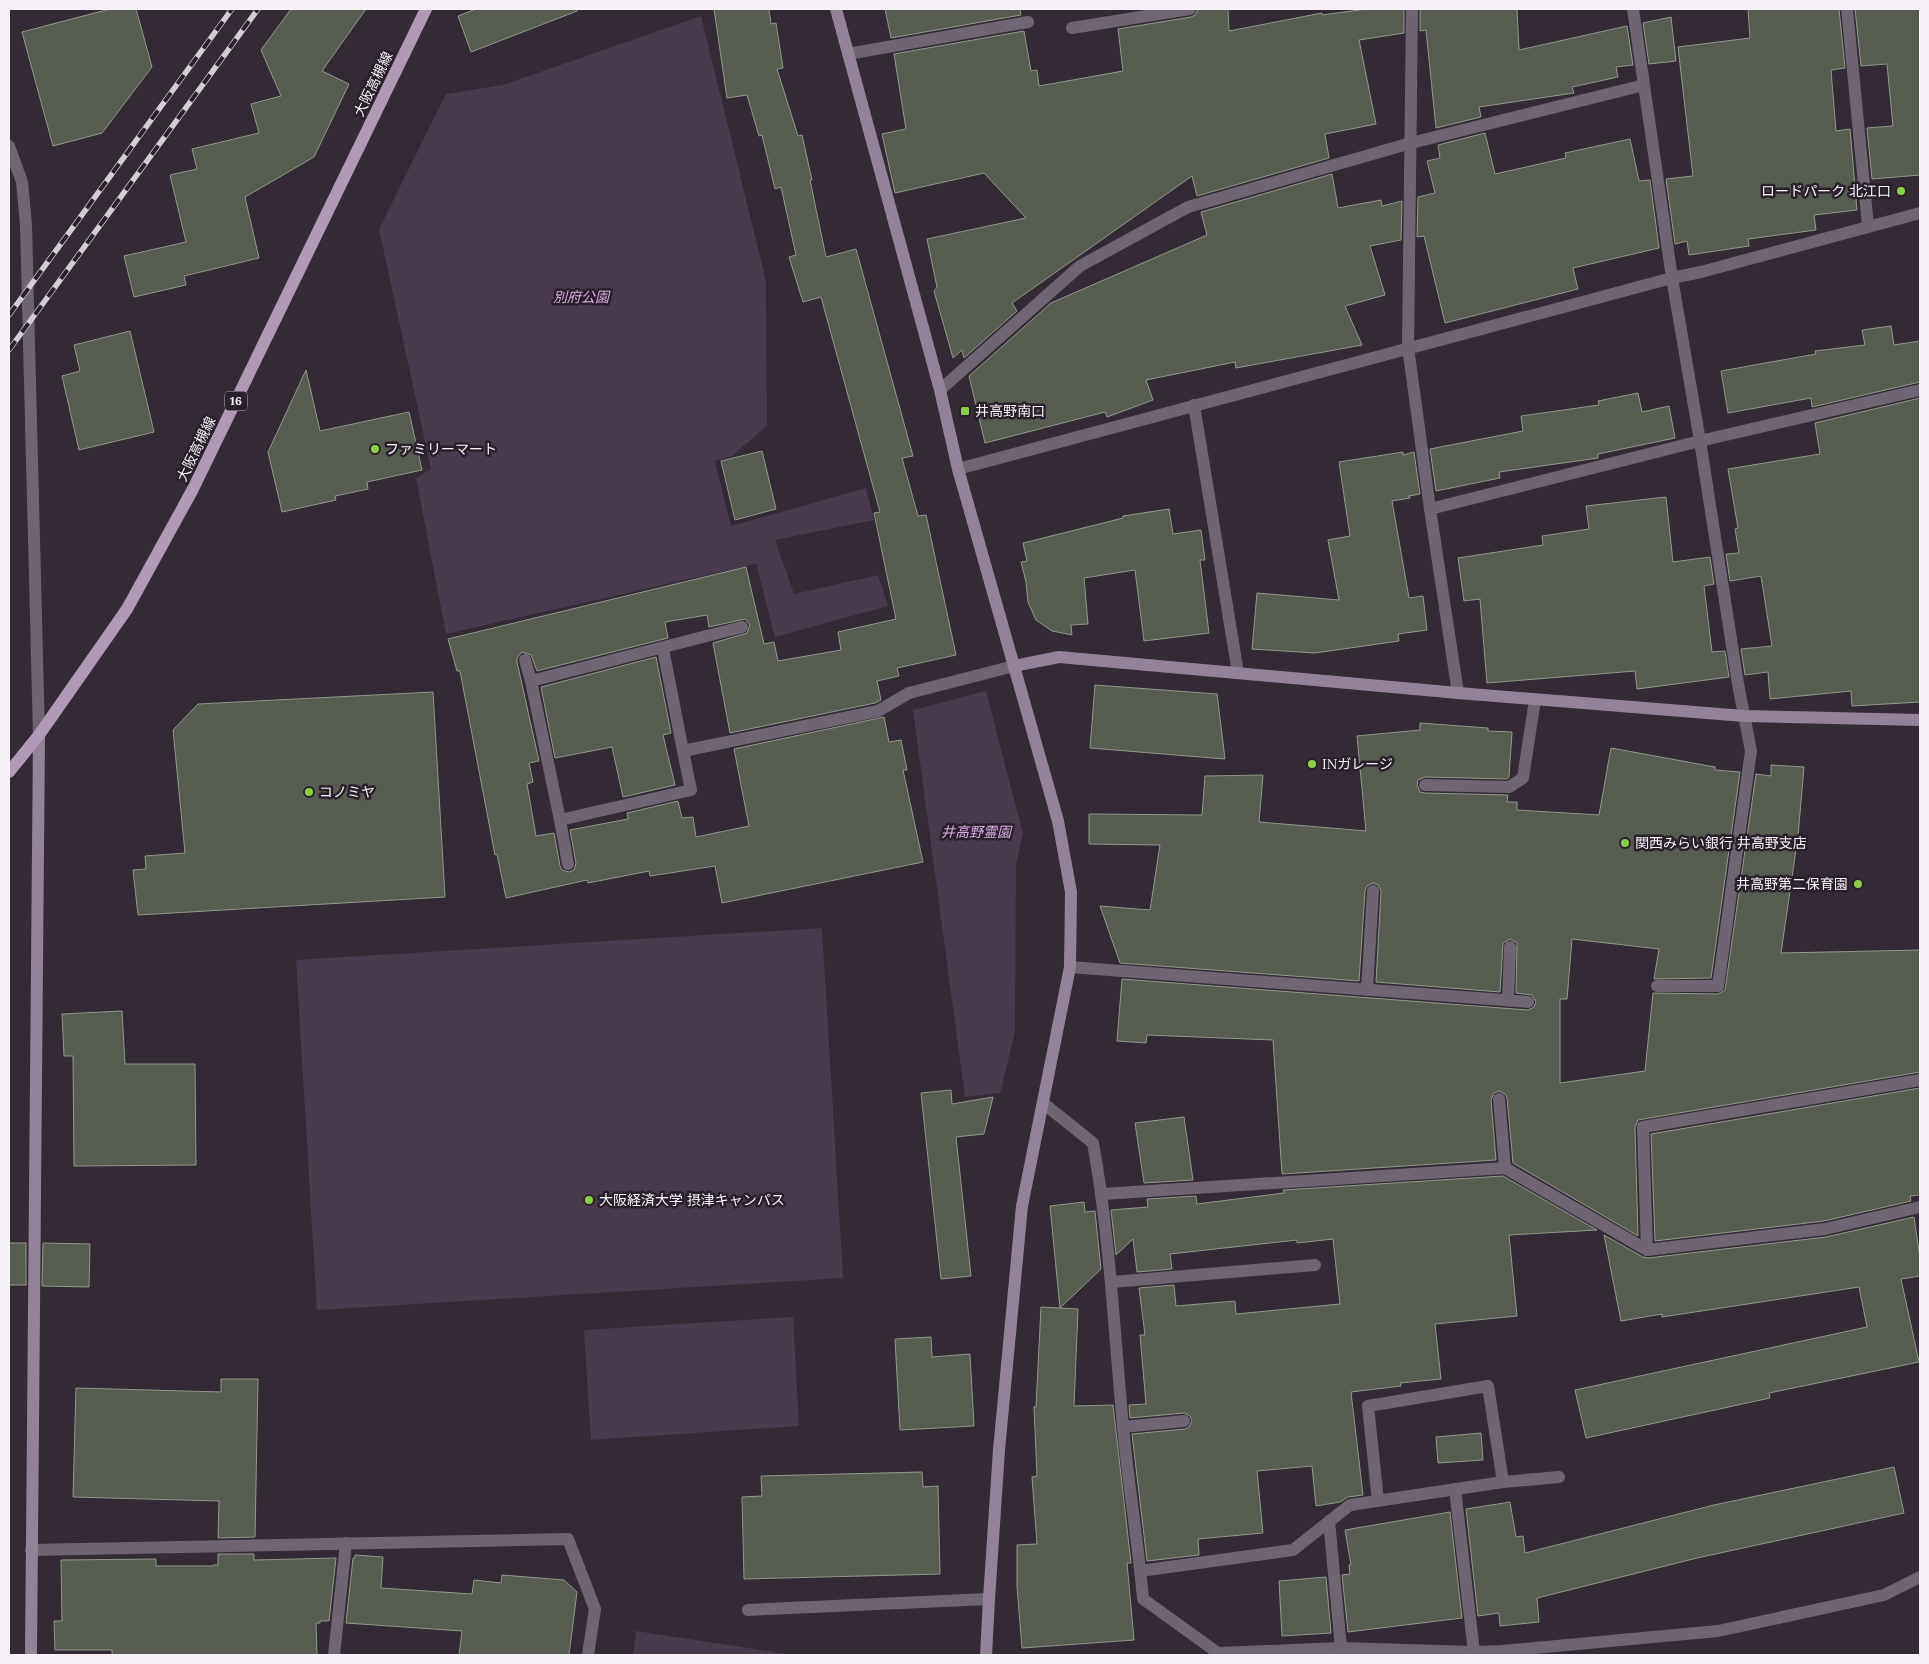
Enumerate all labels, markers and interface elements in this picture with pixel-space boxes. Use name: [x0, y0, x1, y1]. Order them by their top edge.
street label: 大阪高槻線: [350, 49, 396, 119]
place label: ロードパーク 北江口: [1761, 182, 1891, 200]
marker: ロードパーク 北江口: [1895, 185, 1907, 197]
park label: 別府公園: [553, 288, 611, 306]
road number: 16: [225, 392, 247, 411]
place label: 井高野南口: [975, 402, 1045, 420]
marker: 井高野南口: [959, 405, 971, 417]
street label: 大阪高槻線: [173, 414, 219, 484]
place label: ファミリーマート: [385, 440, 497, 458]
marker: ファミリーマート: [369, 443, 381, 455]
place label: INガレージ: [1322, 755, 1393, 773]
marker: INガレージ: [1306, 758, 1318, 770]
place label: コノミヤ: [319, 783, 375, 801]
marker: コノミヤ: [303, 786, 315, 798]
park label: 井高野霊園: [941, 823, 1013, 841]
place label: 関西みらい銀行 井高野支店: [1635, 834, 1807, 852]
marker: 関西みらい銀行 井高野支店: [1619, 837, 1631, 849]
place label: 井高野第二保育園: [1736, 875, 1848, 893]
marker: 井高野第二保育園: [1852, 878, 1864, 890]
place label: 大阪経済大学 摂津キャンパス: [599, 1191, 785, 1209]
marker: 大阪経済大学 摂津キャンパス: [583, 1194, 595, 1206]

